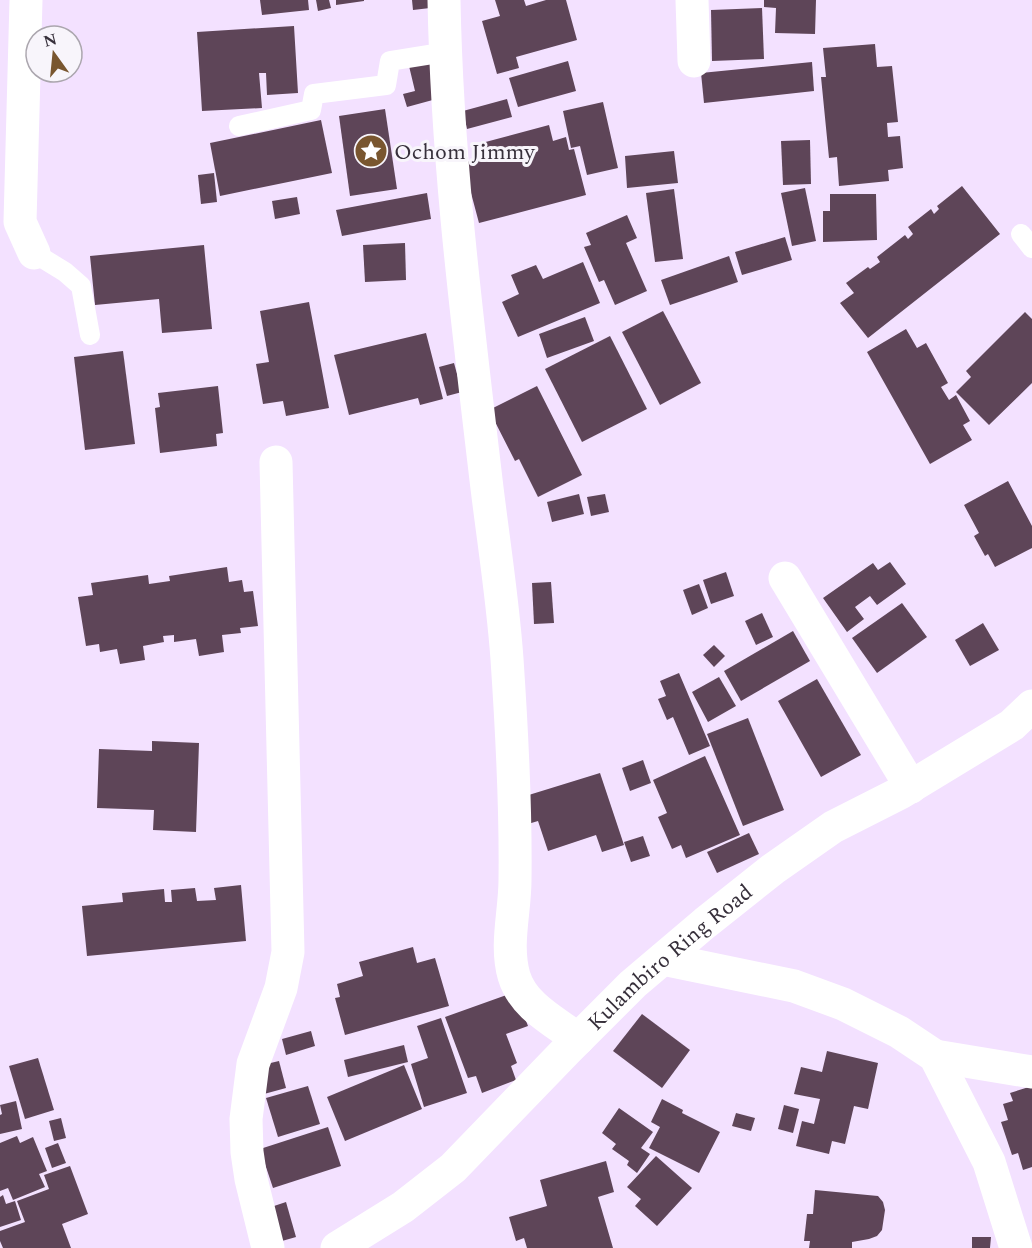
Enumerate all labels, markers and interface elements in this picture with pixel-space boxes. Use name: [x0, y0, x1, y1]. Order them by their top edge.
north arrow: [24, 24, 84, 84]
text: N: [41, 27, 60, 54]
place icon: Ochom Jimmy: [353, 133, 389, 169]
place label: Ochom Jimmy: [394, 136, 536, 169]
street label: Kulambiro Ring Road: [580, 876, 760, 1039]

